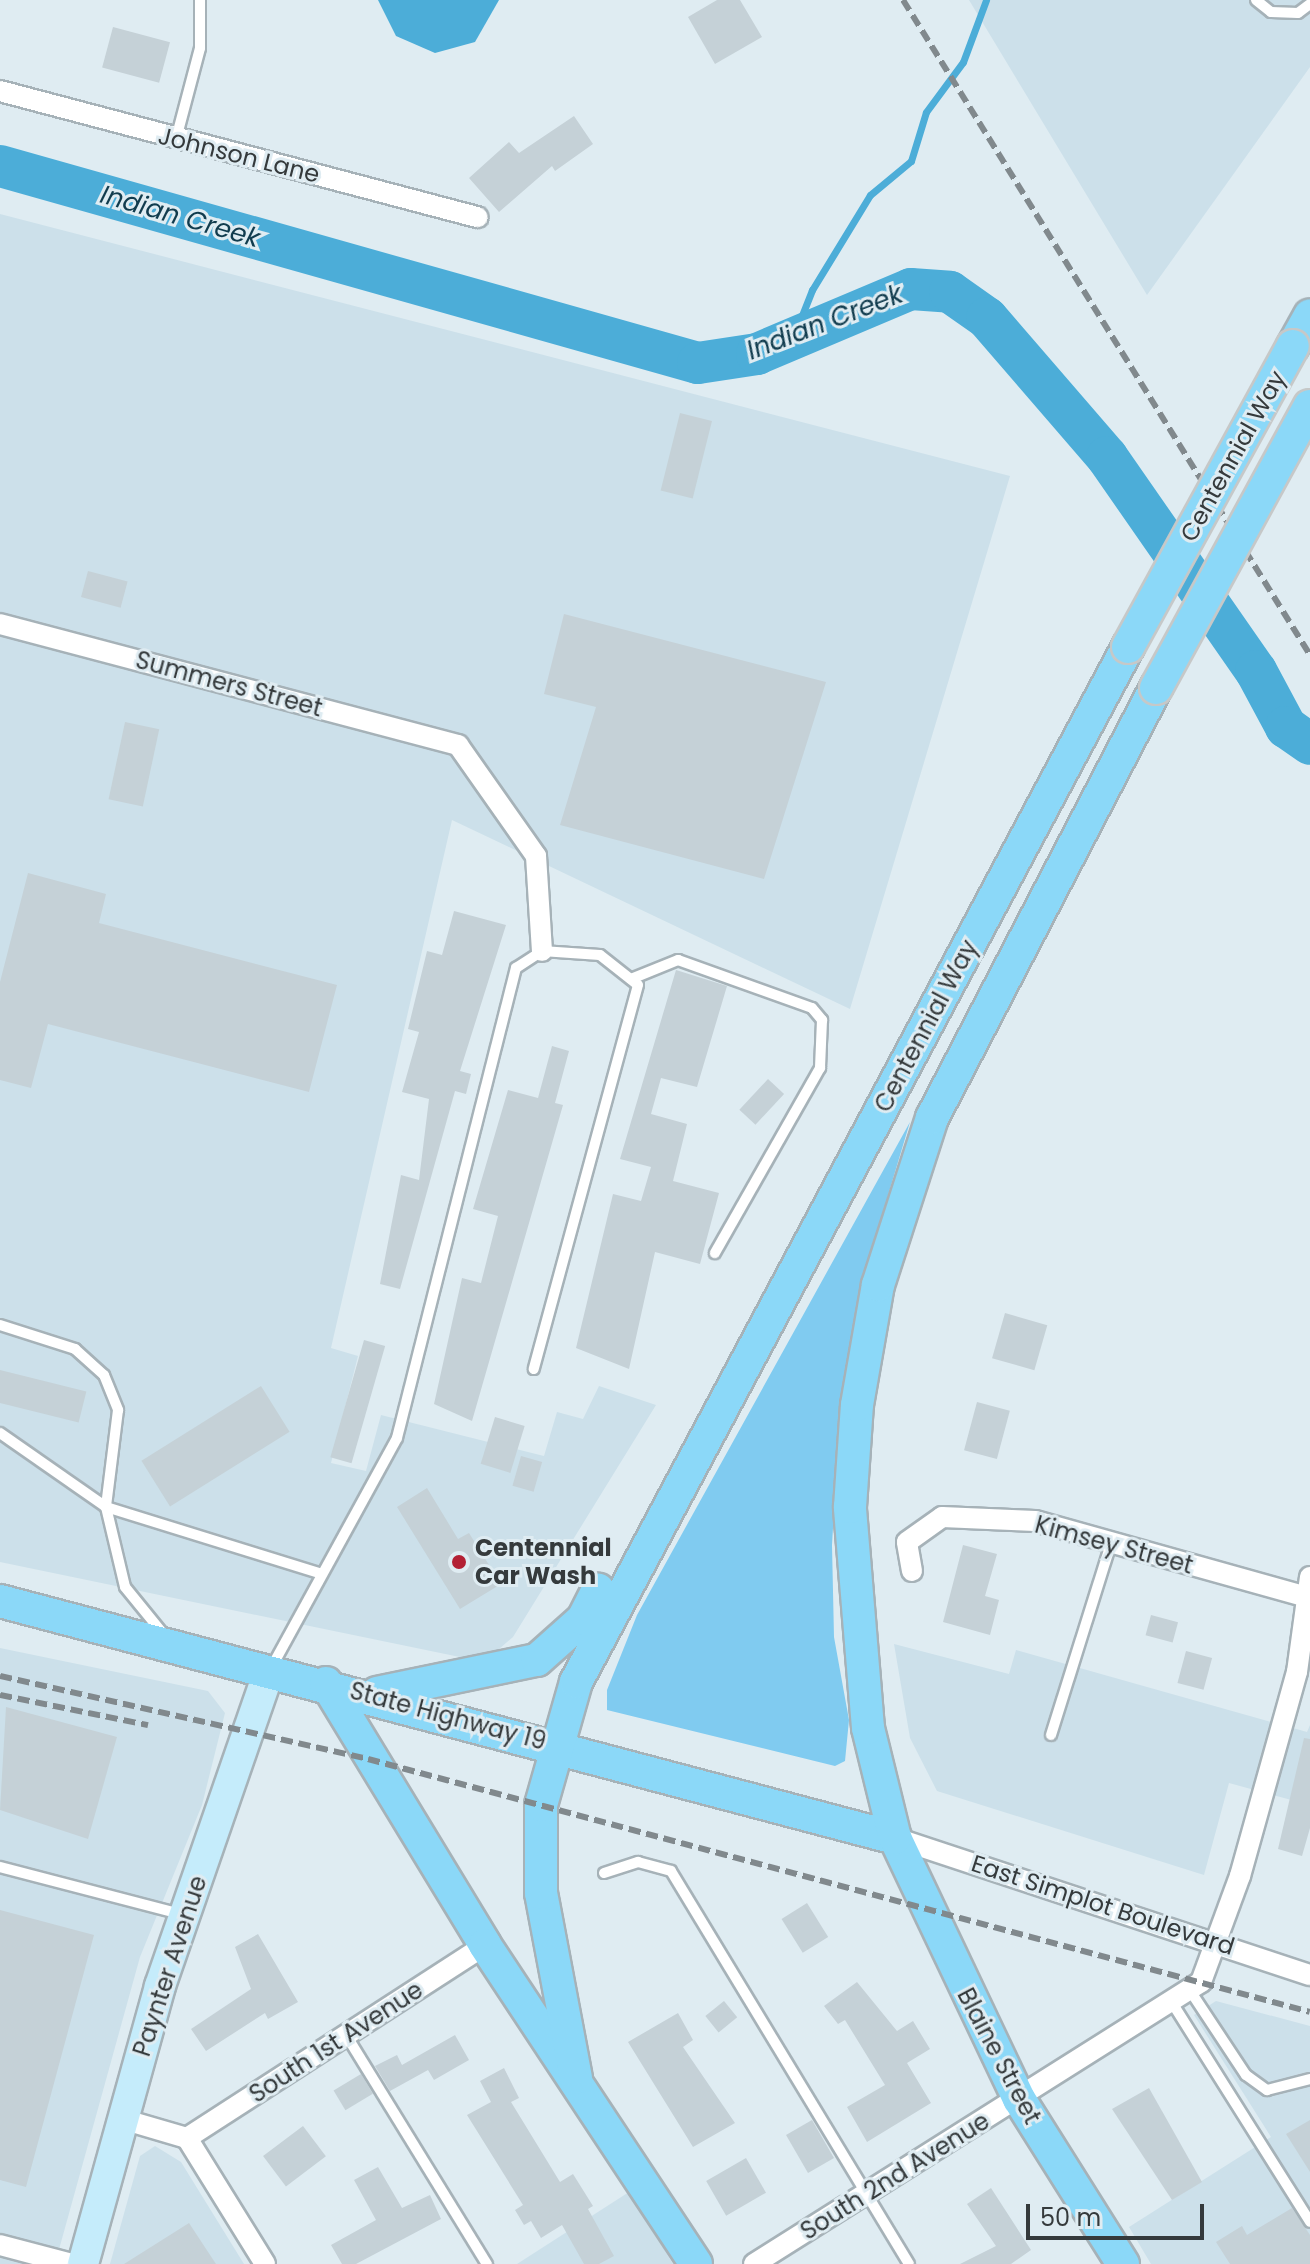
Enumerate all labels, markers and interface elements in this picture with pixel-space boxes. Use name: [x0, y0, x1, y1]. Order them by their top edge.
street label: Johnson Lane: [155, 121, 323, 189]
water label: Indian Creek: [97, 179, 263, 255]
water label: Indian Creek: [743, 279, 907, 367]
street label: Centennial Way: [1174, 366, 1292, 546]
street label: Summers Street: [133, 645, 325, 723]
street label: Centennial Way: [869, 935, 983, 1117]
street label: Kimsey Street: [1032, 1510, 1196, 1580]
place label: Centennial Car Wash: [475, 1534, 612, 1590]
marker: Centennial Car Wash: [450, 1553, 468, 1571]
street label: State Highway 19: [347, 1676, 549, 1756]
street label: East Simplot Boulevard: [968, 1849, 1238, 1961]
street label: Paynter Avenue: [127, 1872, 213, 2060]
street label: South 1st Avenue: [244, 1975, 428, 2109]
street label: Blaine Street: [951, 1983, 1047, 2129]
street label: South 2nd Avenue: [795, 2106, 995, 2246]
scale bar: [1030, 2188, 1208, 2238]
text: 50 m: [1040, 2201, 1101, 2234]

